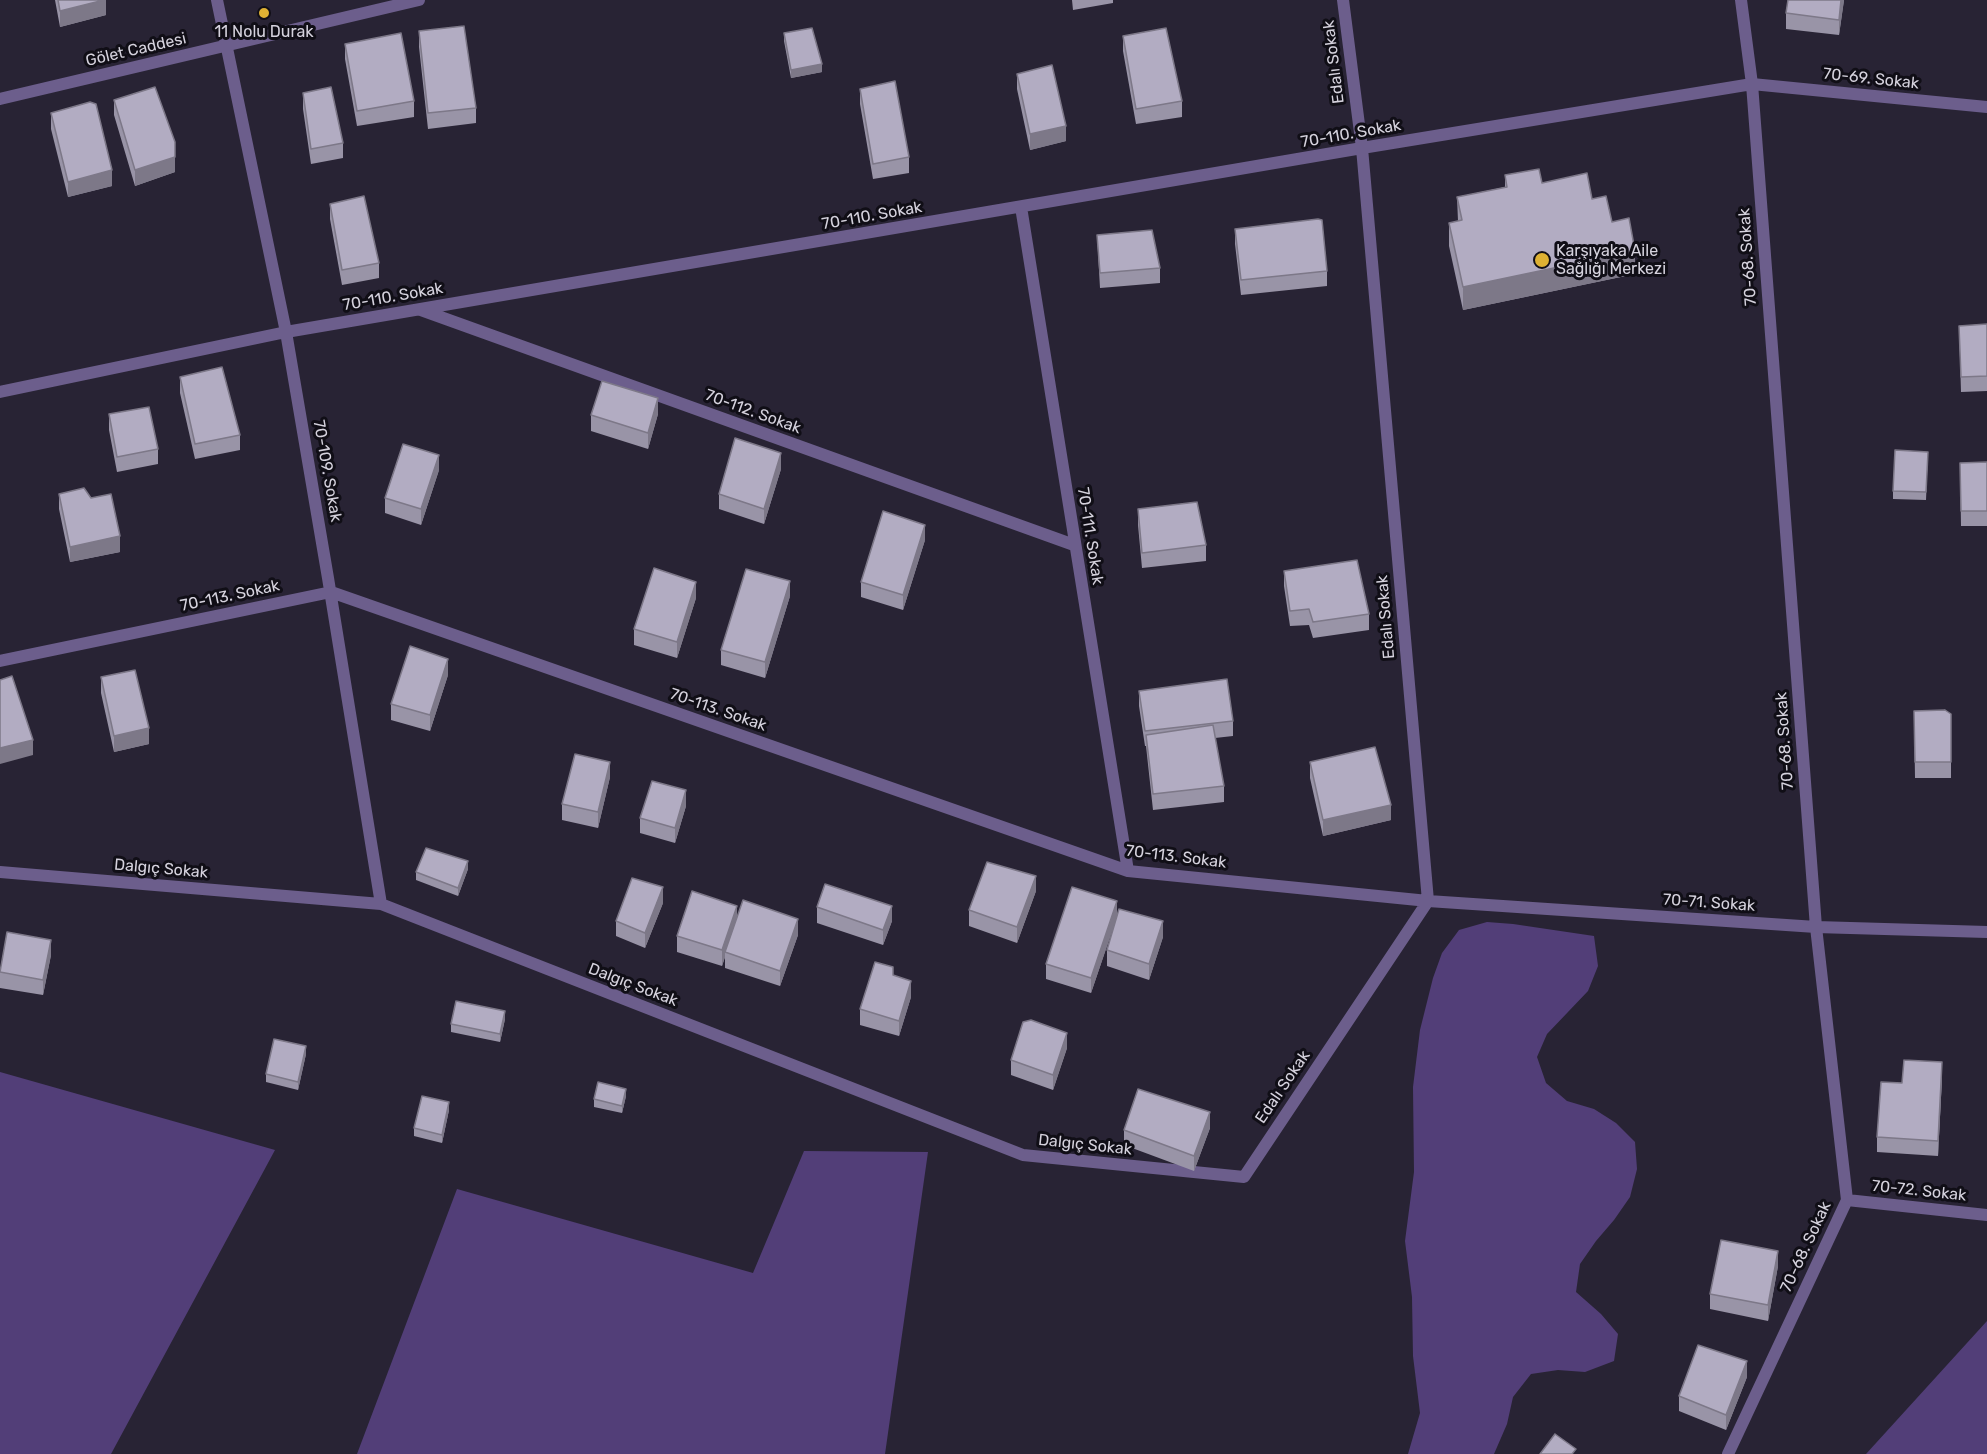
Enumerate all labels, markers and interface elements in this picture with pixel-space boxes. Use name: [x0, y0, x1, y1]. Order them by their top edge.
marker: 11 Nolu Durak: [257, 6, 271, 20]
street label: Edalı Sokak: [1319, 19, 1349, 105]
place label: 11 Nolu Durak: [214, 22, 314, 42]
street label: Gölet Caddesi: [84, 29, 188, 71]
street label: 70-69. Sokak: [1822, 64, 1920, 94]
street label: 70-110. Sokak: [1299, 116, 1403, 152]
street label: 70-110. Sokak: [820, 198, 924, 234]
street label: 70-68. Sokak: [1735, 207, 1761, 307]
place label: Karşıyaka Aile Sağlığı Merkezi: [1556, 241, 1666, 279]
marker: Karşıyaka Aile Sağlığı Merkezi: [1533, 251, 1551, 269]
street label: 70-110. Sokak: [341, 279, 445, 315]
street label: 70-112. Sokak: [702, 386, 804, 438]
street label: 70-109. Sokak: [309, 418, 345, 524]
street label: 70-111. Sokak: [1073, 486, 1107, 586]
street label: Edalı Sokak: [1373, 574, 1399, 660]
street label: 70-113. Sokak: [179, 576, 281, 616]
street label: 70-113. Sokak: [667, 684, 769, 736]
street label: 70-68. Sokak: [1772, 691, 1798, 791]
street label: 70-113. Sokak: [1125, 841, 1227, 873]
street label: Dalgıç Sokak: [113, 855, 209, 883]
street label: 70-71. Sokak: [1662, 890, 1756, 916]
street label: Dalgıç Sokak: [586, 959, 680, 1011]
street label: Edalı Sokak: [1252, 1047, 1314, 1127]
street label: Dalgıç Sokak: [1037, 1131, 1133, 1159]
street label: 70-72. Sokak: [1871, 1176, 1967, 1206]
street label: 70-68. Sokak: [1777, 1199, 1835, 1295]

